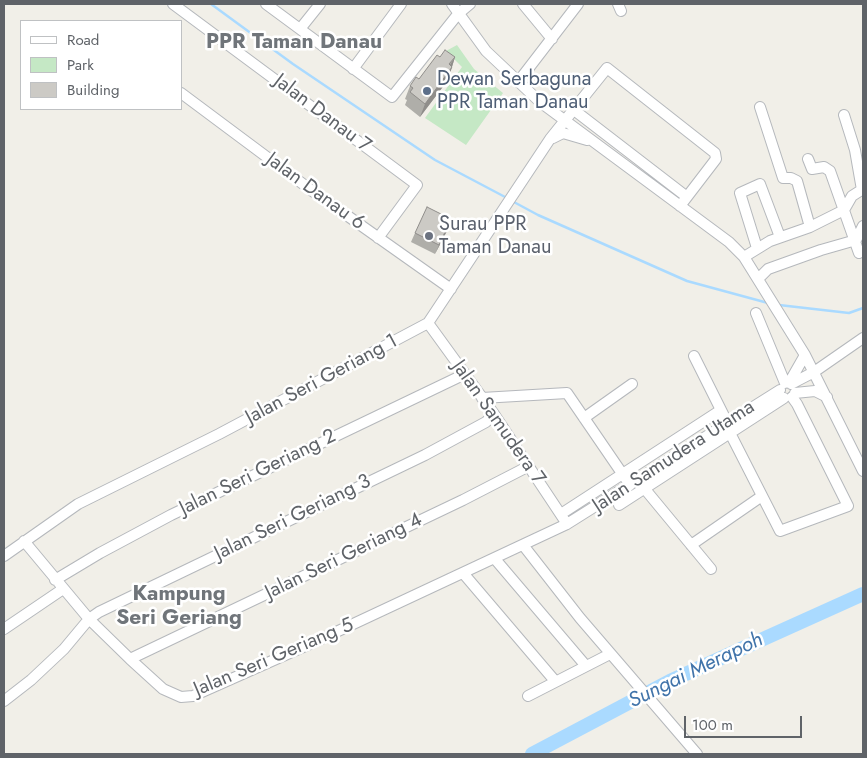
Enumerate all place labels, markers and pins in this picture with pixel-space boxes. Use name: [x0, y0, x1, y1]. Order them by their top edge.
place label: Dewan Serbaguna PPR Taman Danau: [437, 68, 591, 115]
marker: Dewan Serbaguna PPR Taman Danau: [421, 85, 433, 97]
place label: Surau PPR Taman Danau: [439, 213, 551, 260]
marker: Surau PPR Taman Danau: [423, 230, 435, 242]

